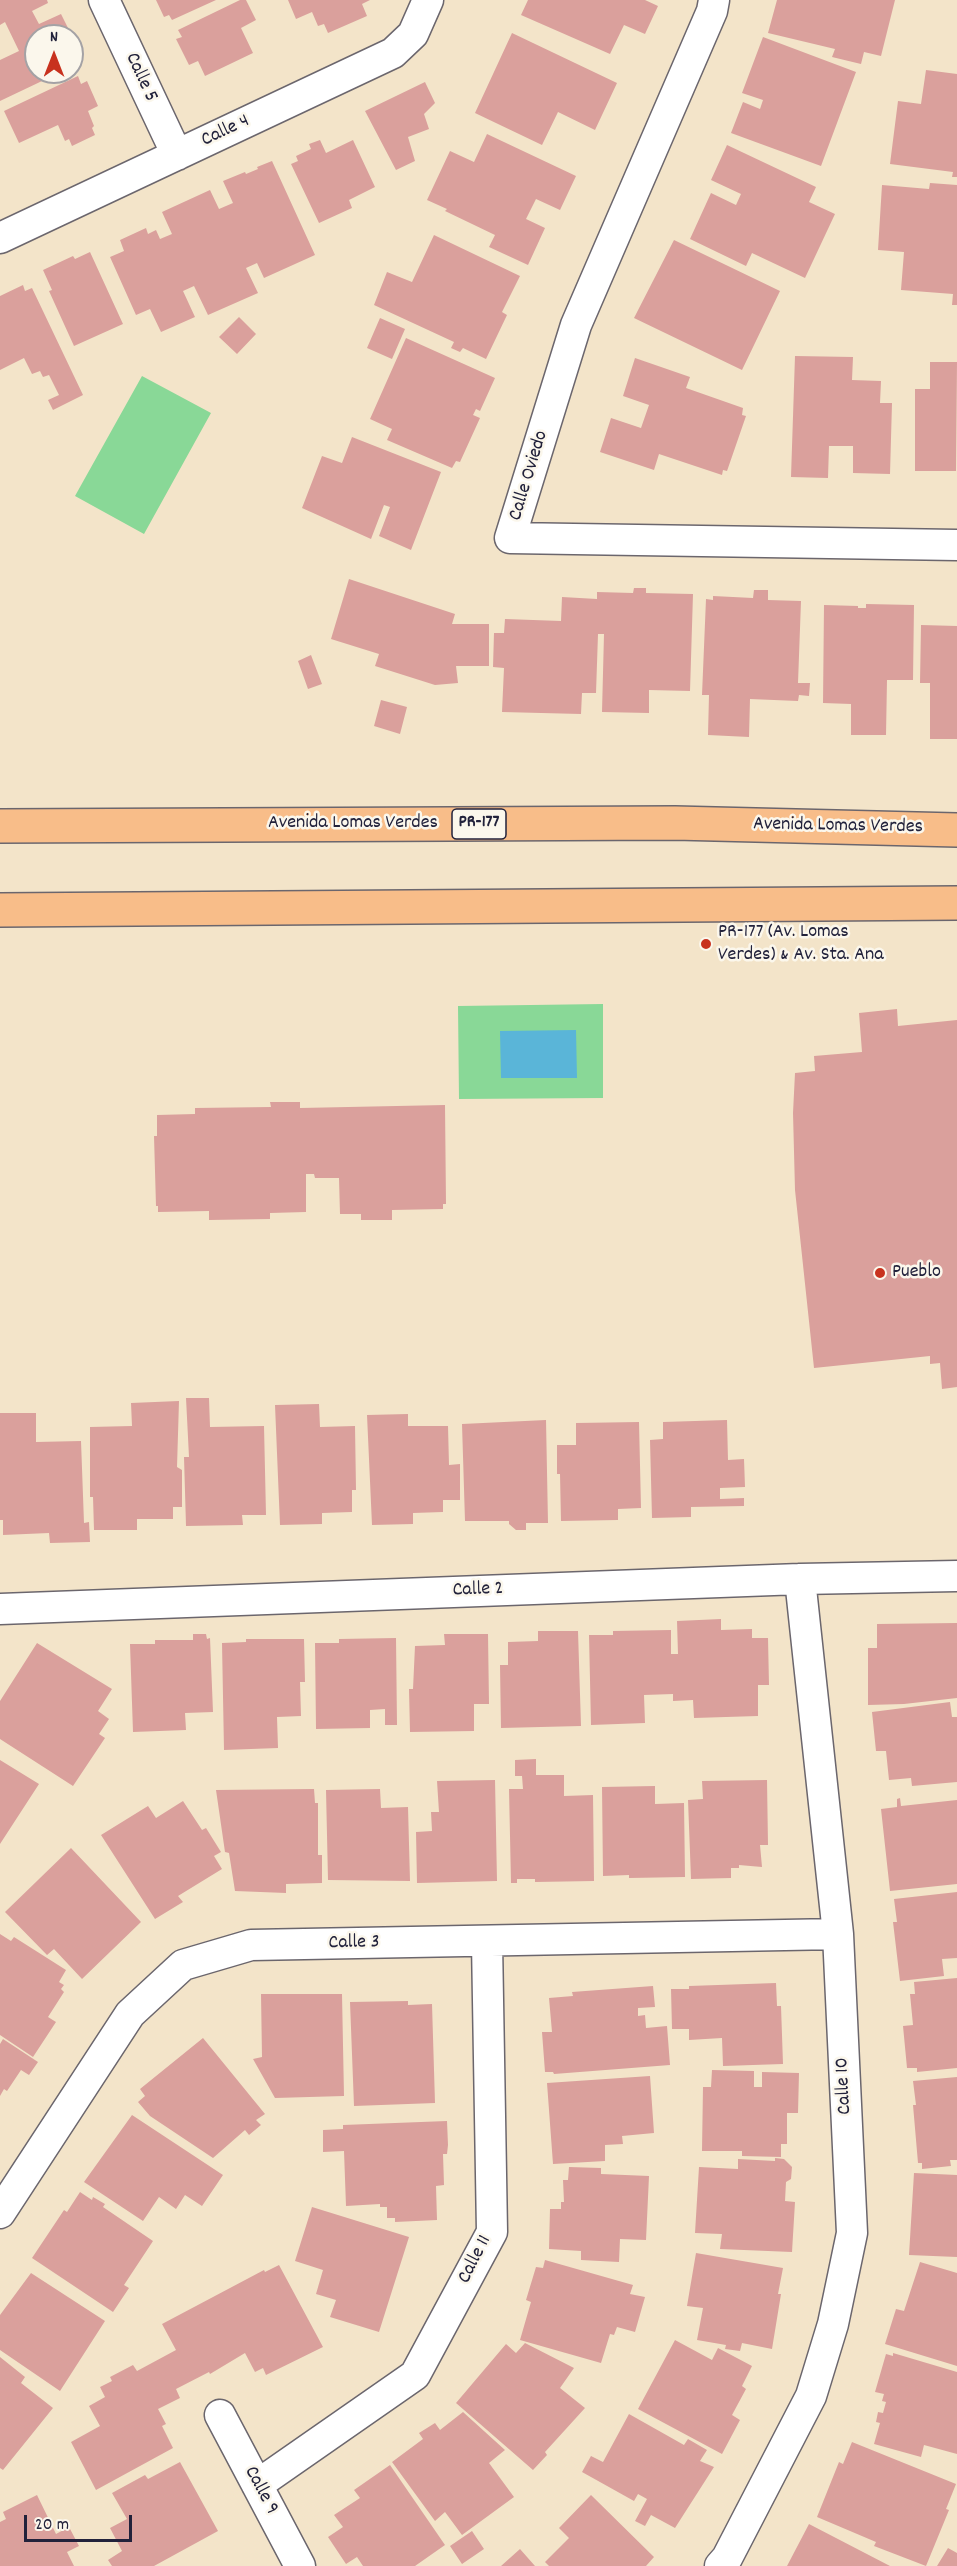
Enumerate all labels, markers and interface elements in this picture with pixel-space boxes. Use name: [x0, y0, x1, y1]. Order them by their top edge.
north arrow: [24, 24, 84, 84]
text: N: [50, 26, 58, 49]
street label: Calle 5: [118, 50, 162, 106]
street label: Calle 4: [198, 110, 254, 154]
street label: Calle Oviedo: [505, 428, 555, 524]
road number: PR-177: [452, 809, 506, 839]
street label: Avenida Lomas Verdes: [268, 812, 438, 836]
street label: Avenida Lomas Verdes: [753, 814, 923, 840]
place label: PR-177 (Av. Lomas Verdes) & Av. Sta. Ana: [718, 921, 884, 968]
marker: PR-177 (Av. Lomas Verdes) & Av. Sta. Ana: [699, 937, 713, 951]
place label: Pueblo: [892, 1261, 941, 1285]
marker: Pueblo: [873, 1266, 887, 1280]
street label: Calle 2: [452, 1578, 504, 1604]
street label: Calle 3: [328, 1932, 380, 1956]
street label: Calle 10: [832, 2057, 858, 2115]
street label: Calle 11: [454, 2232, 498, 2288]
street label: Calle 9: [237, 2463, 283, 2519]
scale bar: [27, 2503, 135, 2541]
text: 20 m: [35, 2513, 69, 2538]

